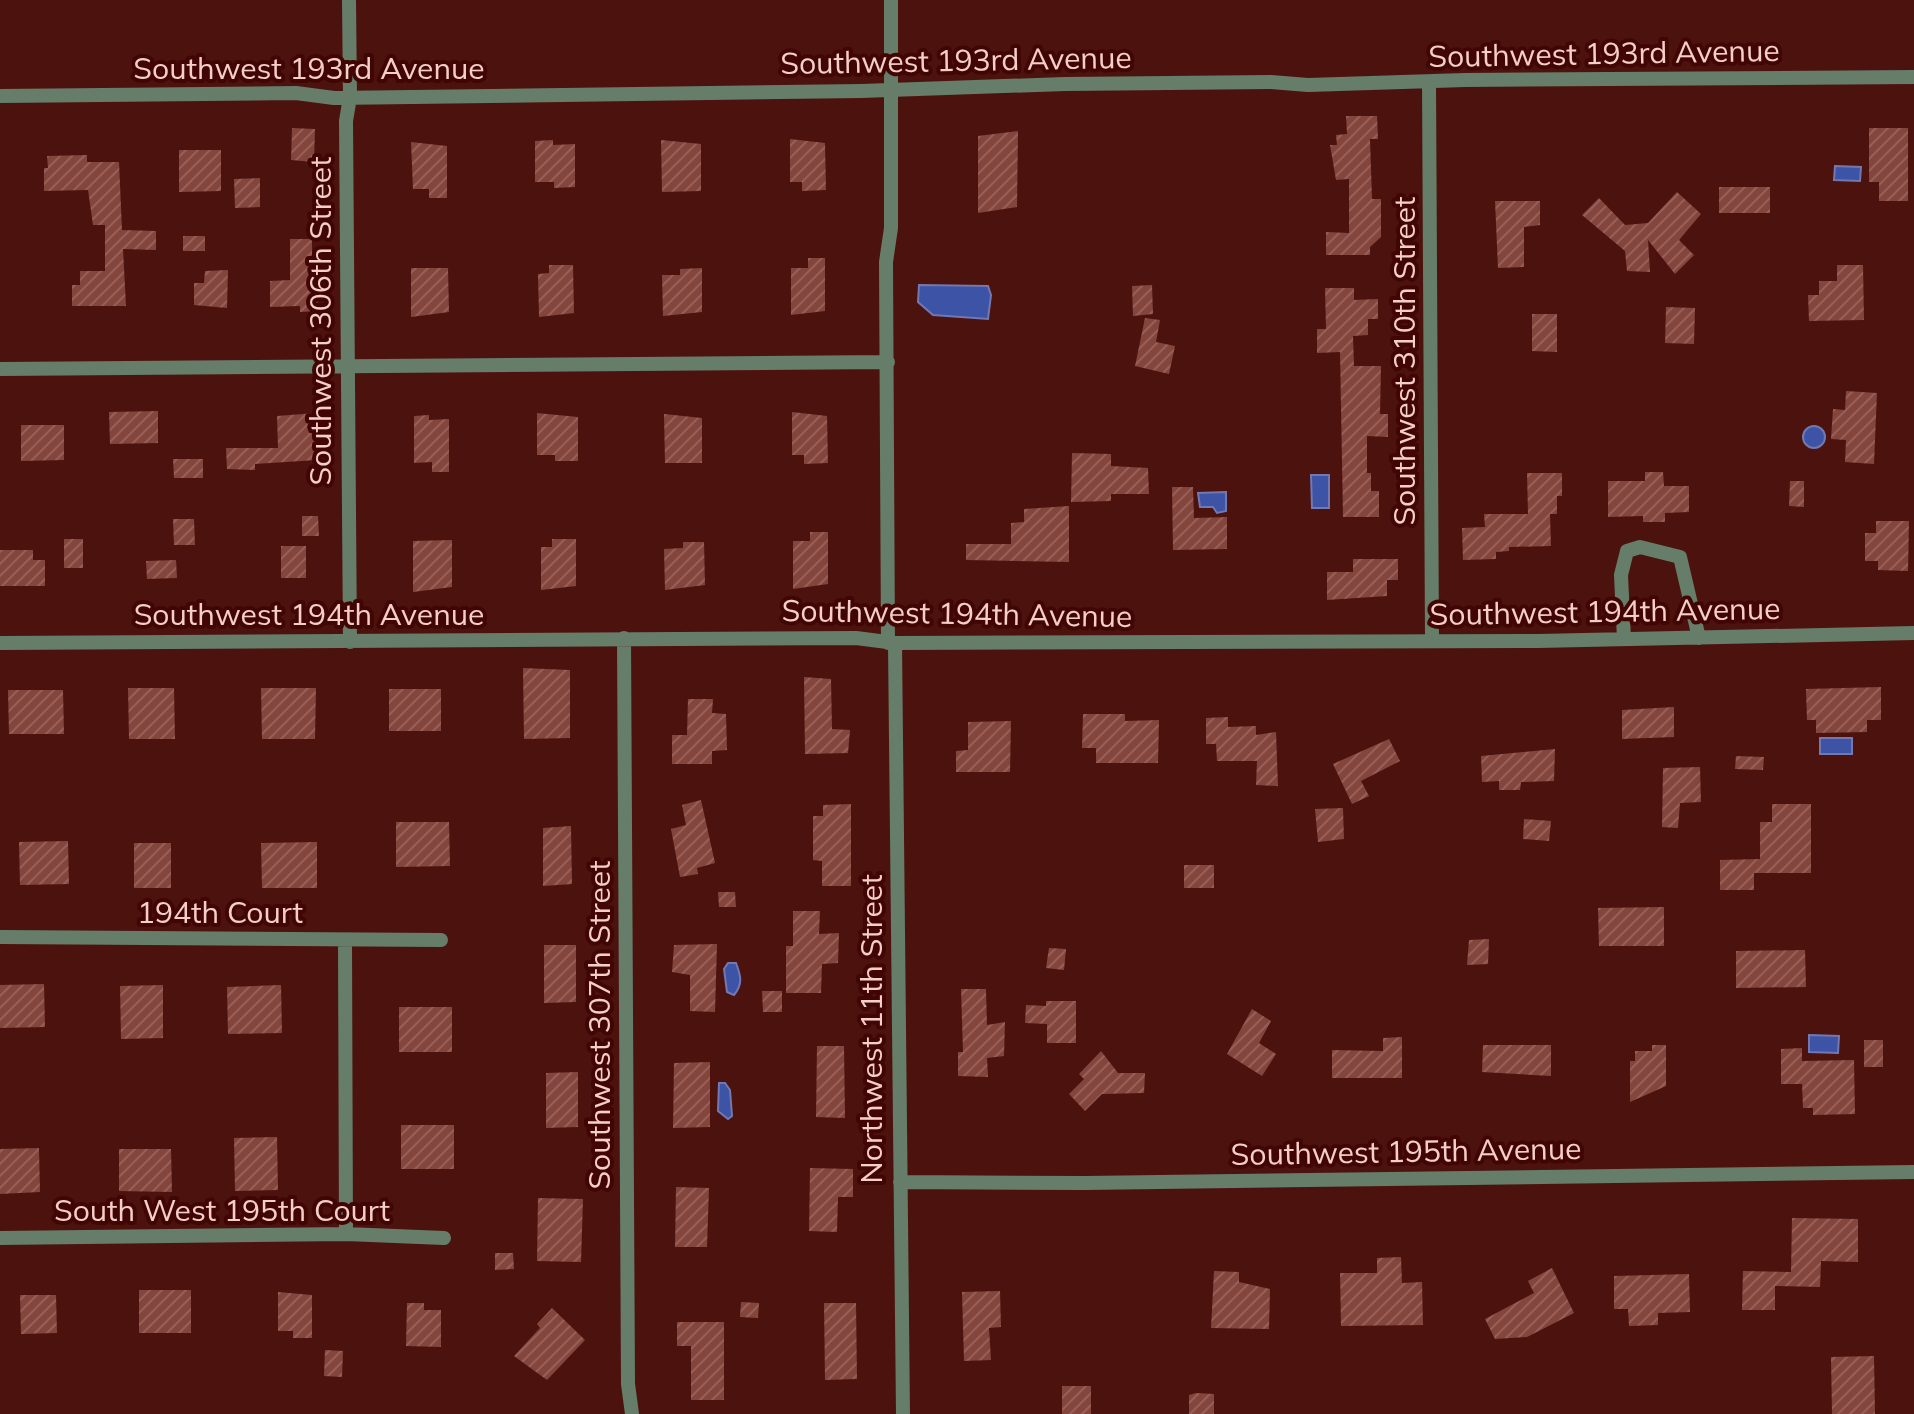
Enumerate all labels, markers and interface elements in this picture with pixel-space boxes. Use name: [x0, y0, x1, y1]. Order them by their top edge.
street label: Southwest 193rd Avenue: [1428, 31, 1780, 75]
street label: Southwest 193rd Avenue: [780, 38, 1132, 82]
street label: Southwest 193rd Avenue: [133, 49, 485, 87]
street label: Southwest 306th Street: [301, 156, 339, 486]
street label: Southwest 310th Street: [1385, 196, 1423, 526]
street label: Southwest 194th Avenue: [1429, 589, 1781, 633]
street label: Southwest 194th Avenue: [781, 591, 1133, 635]
street label: Southwest 194th Avenue: [134, 595, 484, 633]
street label: Southwest 307th Street: [580, 860, 618, 1190]
street label: Northwest 11th Street: [852, 874, 890, 1184]
street label: 194th Court: [137, 893, 303, 931]
street label: Southwest 195th Avenue: [1230, 1129, 1582, 1173]
street label: South West 195th Court: [54, 1191, 390, 1229]

